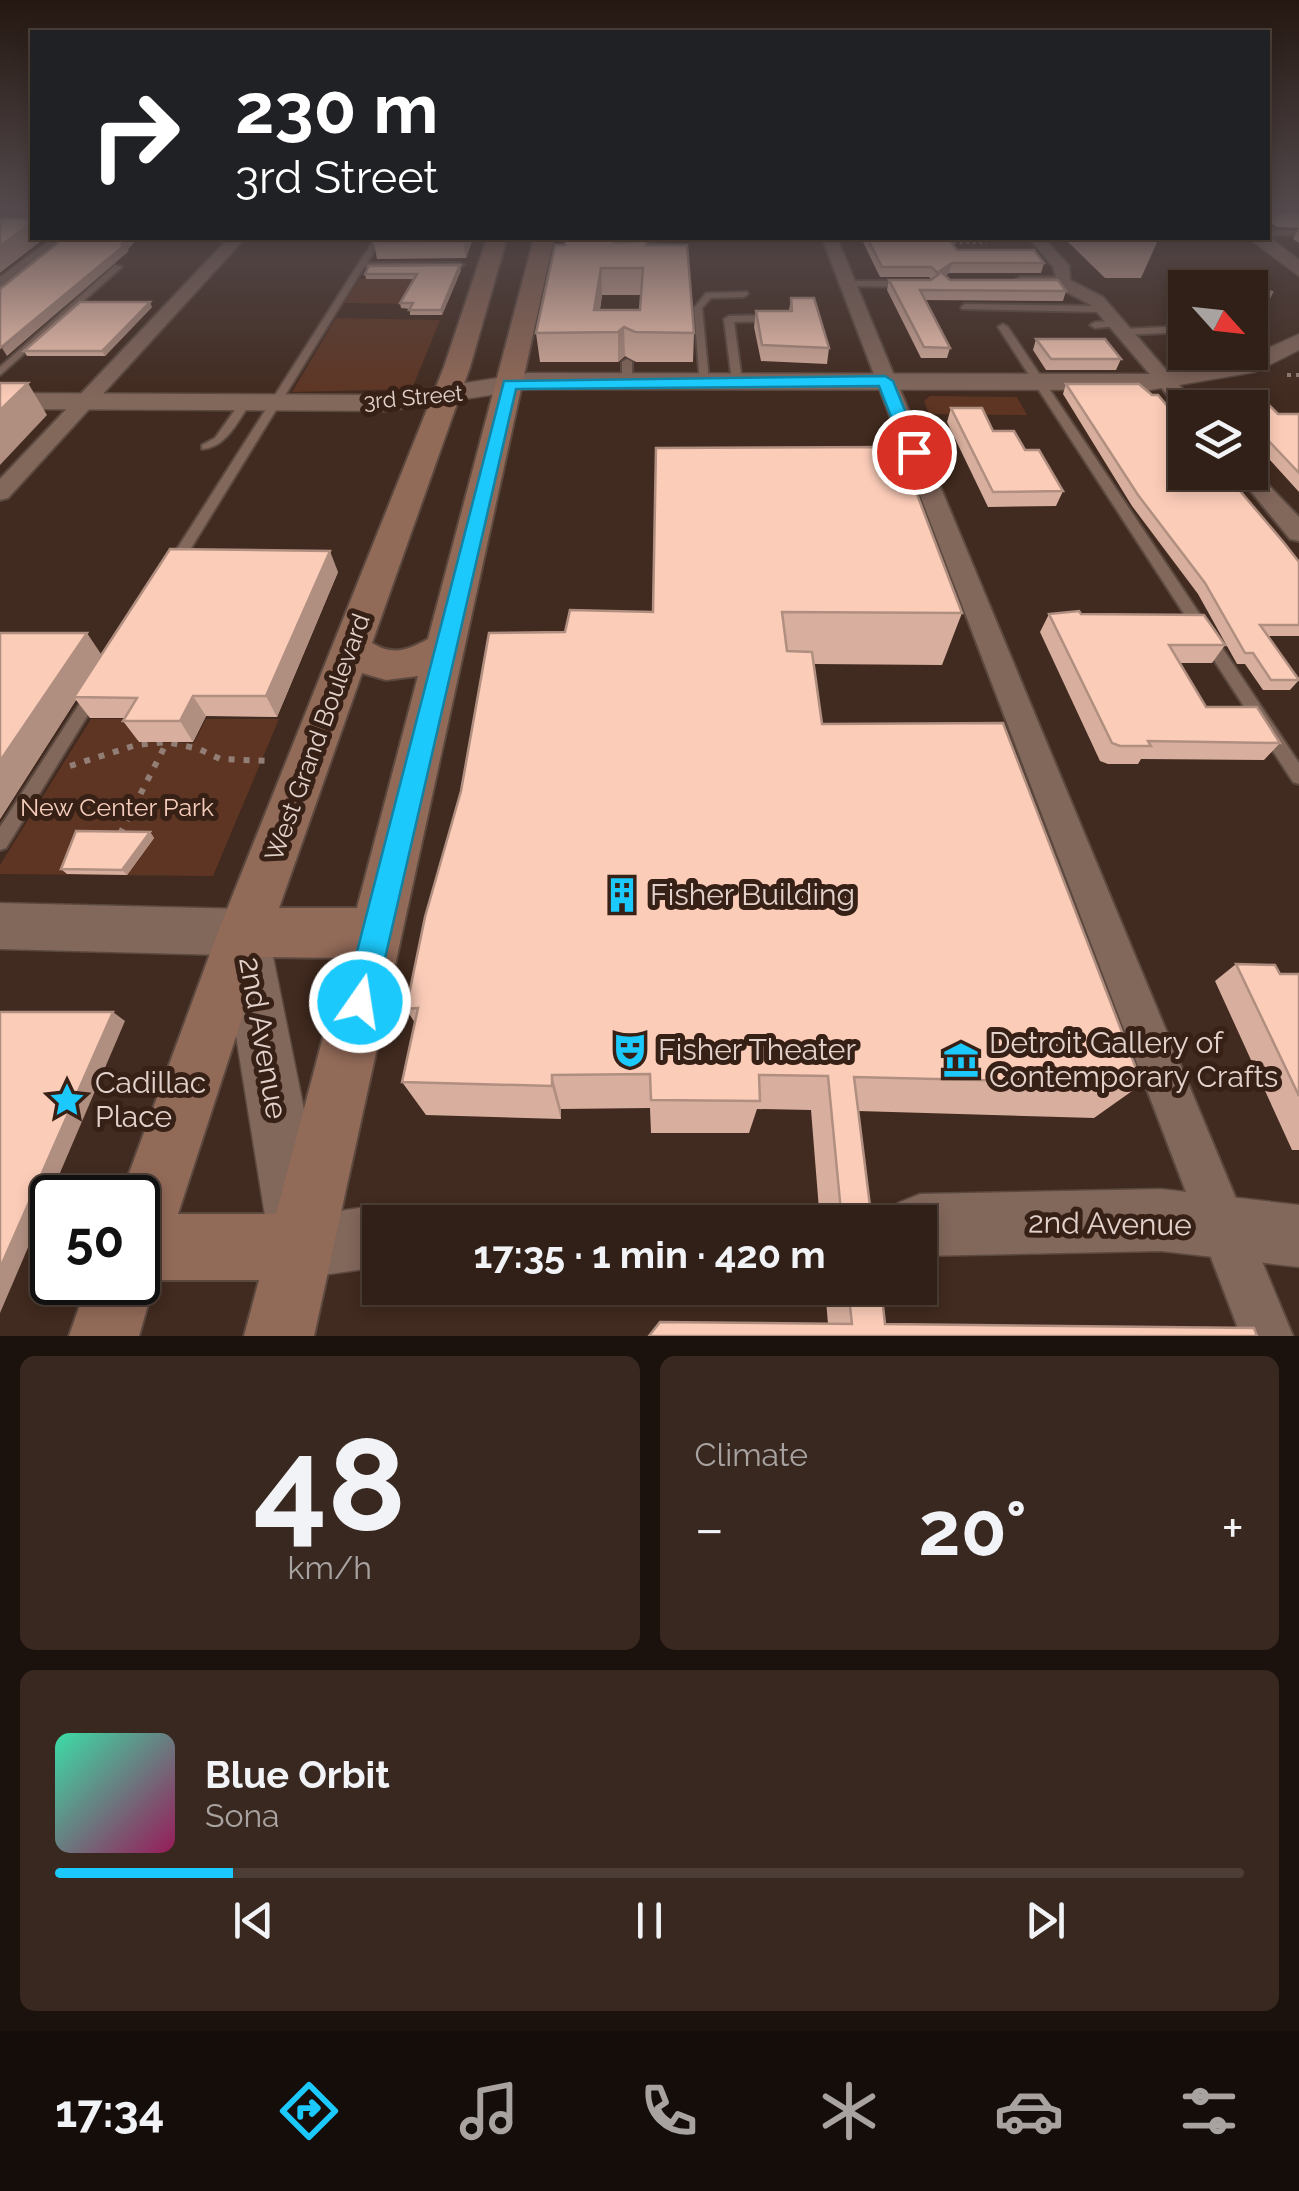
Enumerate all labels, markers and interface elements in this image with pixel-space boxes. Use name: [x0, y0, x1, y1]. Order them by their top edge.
text: 230 m: [235, 67, 439, 149]
icon: right: [70, 70, 200, 200]
text: 3rd Street: [235, 151, 438, 204]
north arrow: [1168, 270, 1268, 370]
map controls: [1168, 270, 1268, 490]
street label: 3rd Street: [362, 380, 464, 414]
button: layers: [1168, 390, 1268, 490]
pin: [872, 410, 957, 495]
icon: arrive: [887, 425, 942, 480]
street label: West Grand Boulevard: [258, 609, 376, 865]
park label: New Center Park: [20, 792, 215, 822]
building icon: Fisher Building: [603, 876, 641, 914]
place label: Fisher Building: [650, 877, 855, 912]
position arrow: [308, 950, 412, 1054]
street label: 2nd Avenue: [232, 954, 295, 1122]
place label: Detroit Gallery of Contemporary Crafts: [989, 1025, 1278, 1094]
theatre icon: Fisher Theater: [611, 1031, 649, 1069]
place label: Fisher Theater: [658, 1032, 856, 1067]
museum icon: Detroit Gallery of Contemporary Crafts: [942, 1041, 980, 1079]
place label: Cadillac Place: [95, 1065, 206, 1134]
place icon: Cadillac Place: [48, 1081, 86, 1119]
speed limit sign: 50: [30, 1175, 160, 1305]
street label: 2nd Avenue: [1028, 1205, 1192, 1242]
text: 17:35 · 1 min · 420 m: [473, 1232, 826, 1277]
text: 48: [253, 1408, 406, 1560]
text: Climate: [695, 1436, 808, 1473]
text: 20°: [918, 1484, 1027, 1573]
text: −: [695, 1496, 724, 1561]
text: +: [1221, 1496, 1244, 1561]
text: km/h: [288, 1549, 372, 1586]
text: Blue Orbit: [205, 1752, 390, 1797]
text: Sona: [205, 1797, 280, 1834]
icon: previous: [226, 1893, 281, 1948]
icon: pause: [622, 1893, 677, 1948]
icon: next: [1018, 1893, 1073, 1948]
icon: directions: [274, 2076, 344, 2146]
icon: music: [454, 2076, 524, 2146]
icon: phone: [634, 2076, 704, 2146]
icon: climate: [814, 2076, 884, 2146]
icon: car: [994, 2076, 1064, 2146]
icon: filters: [1174, 2076, 1244, 2146]
text: 17:34: [55, 2085, 164, 2138]

